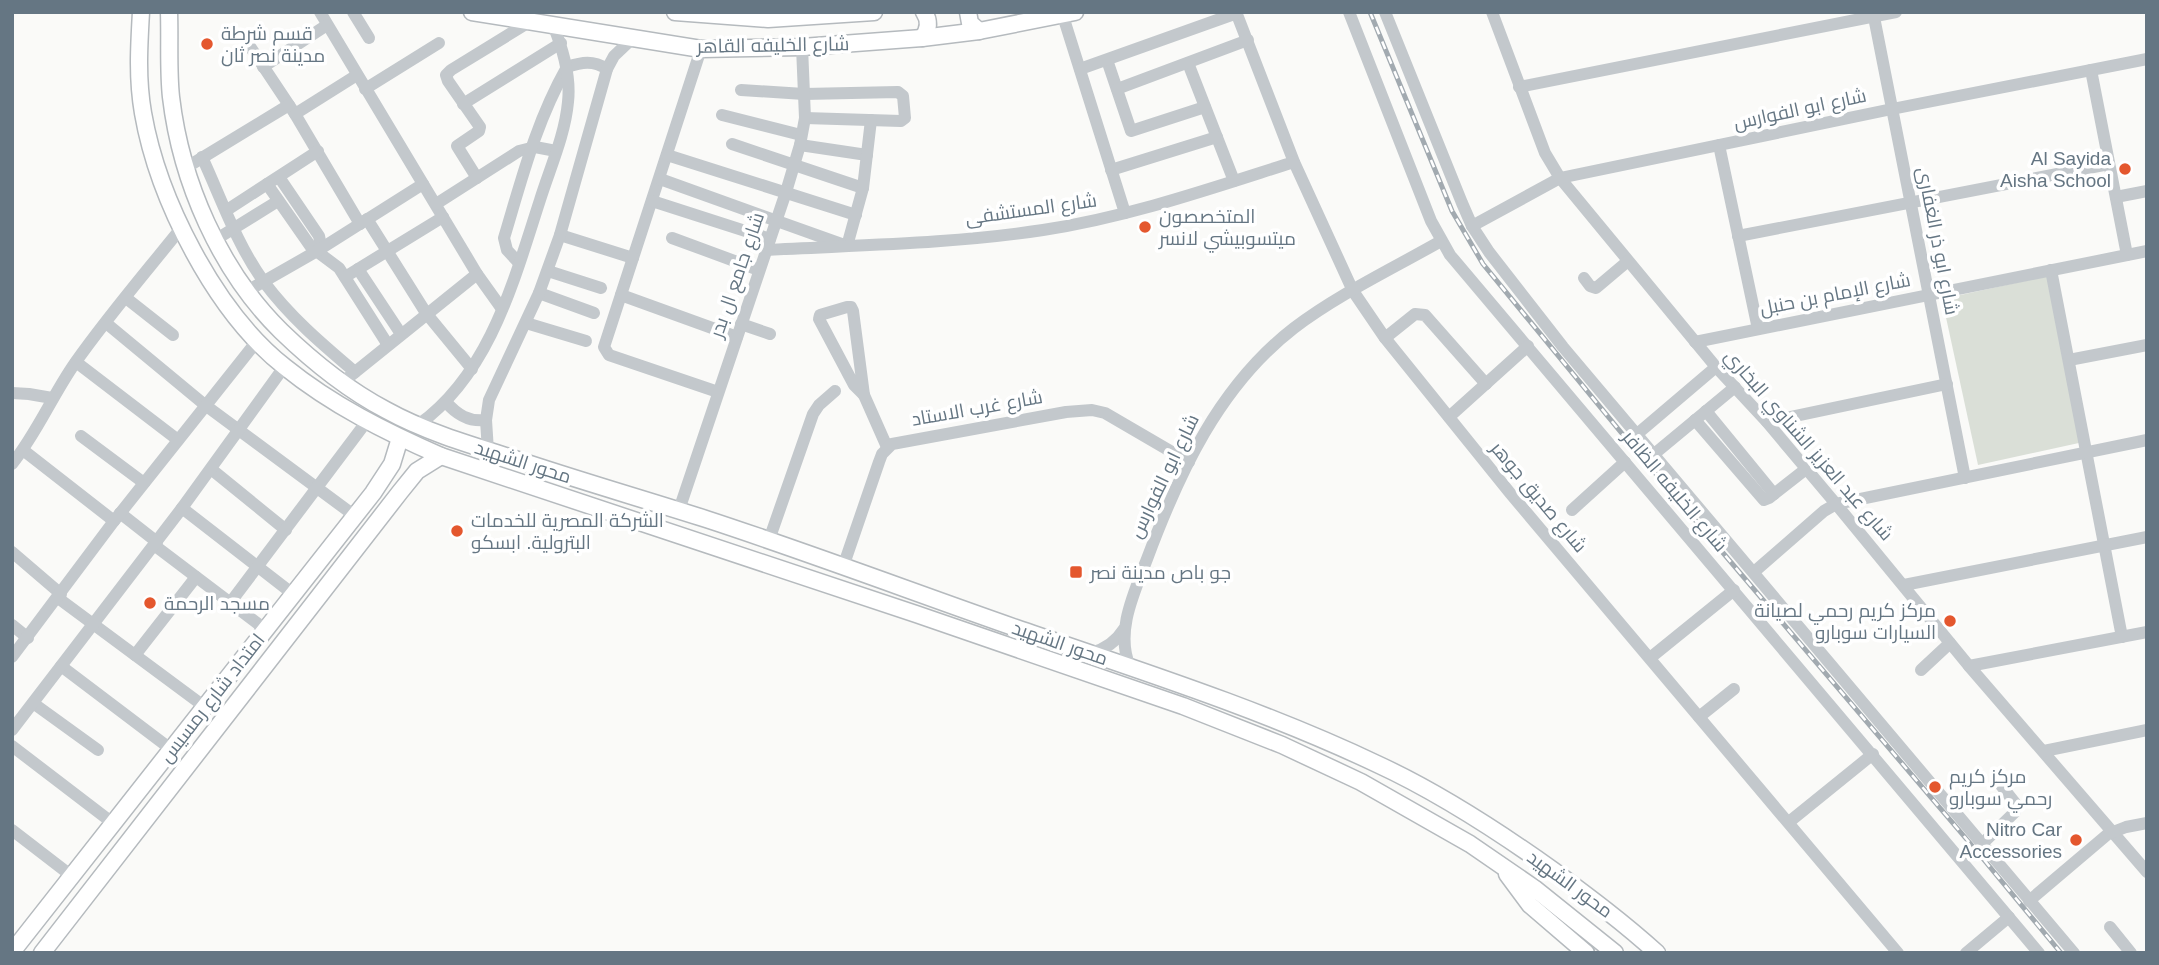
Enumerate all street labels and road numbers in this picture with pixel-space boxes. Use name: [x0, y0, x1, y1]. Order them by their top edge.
street label: شارع الخليفه القاهر: [696, 33, 850, 60]
street label: شارع ابو الفوارس: [1732, 85, 1869, 136]
street label: شارع ابو ذر الغفارى: [1910, 165, 1963, 317]
street label: شارع المستشفى: [964, 189, 1098, 232]
street label: شارع جامع ال بدر: [705, 210, 771, 342]
street label: شارع الإمام بن حنبل: [1758, 269, 1913, 322]
street label: شارع عبد العزيز الشناوي البخاري: [1717, 345, 1897, 547]
street label: شارع غرب الاستاد: [910, 386, 1045, 433]
street label: شارع ابو الفوارس: [1125, 411, 1206, 543]
street label: شارع الخليفه الظافر: [1615, 426, 1732, 558]
street label: محور الشهيد: [472, 437, 574, 488]
street label: شارع صديق جوهر: [1484, 437, 1591, 558]
street label: محور الشهيد: [1009, 617, 1111, 670]
street label: امتداد شارع رمسيس: [155, 629, 271, 768]
street label: محور الشهيد: [1523, 846, 1617, 923]

